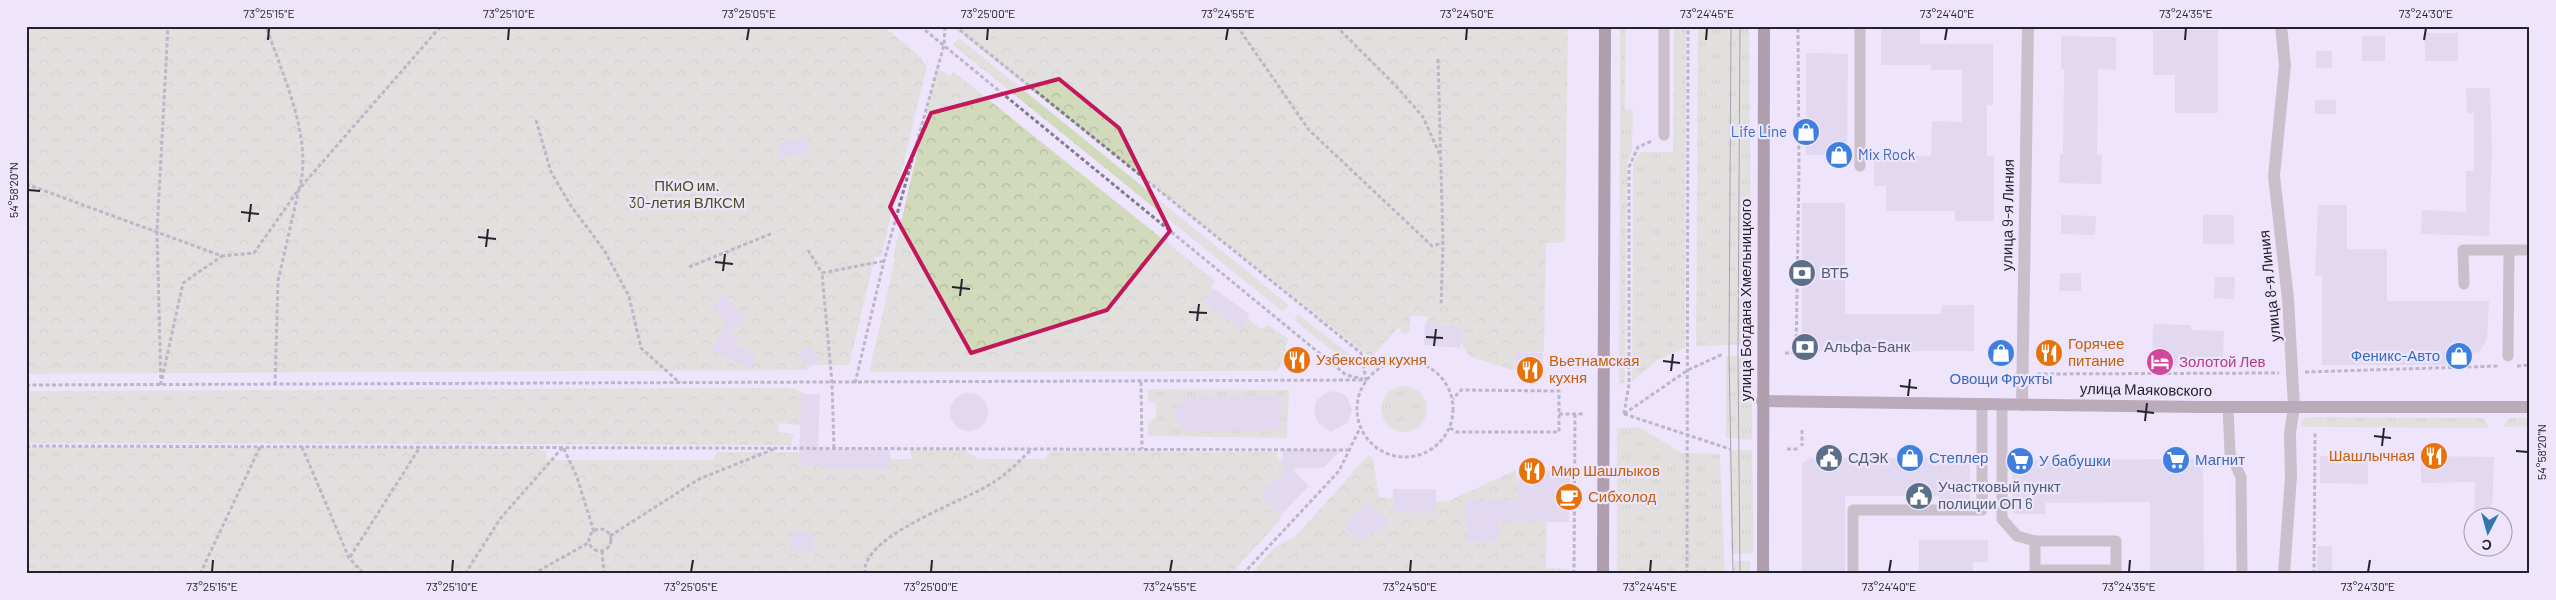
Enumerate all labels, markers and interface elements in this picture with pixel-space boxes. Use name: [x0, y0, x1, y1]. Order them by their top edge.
text: 73°25'15"E: [243, 6, 295, 20]
text: 73°25'10"E: [483, 6, 535, 20]
text: 73°25'05"E: [722, 6, 776, 20]
text: 73°25'00"E: [961, 6, 1015, 20]
text: 73°24'55"E: [1201, 6, 1255, 20]
text: 73°24'50"E: [1440, 6, 1494, 20]
text: 73°24'45"E: [1680, 6, 1734, 20]
text: 73°24'40"E: [1920, 6, 1974, 20]
text: 73°24'35"E: [2159, 6, 2213, 20]
text: 73°24'30"E: [2399, 6, 2453, 20]
shop icon: Life Line: [1791, 117, 1821, 147]
place label: Life Line: [1731, 122, 1787, 140]
shop icon: Mix Rock: [1824, 140, 1854, 170]
place label: Mix Rock: [1858, 145, 1916, 163]
street label: улица 9-я Линия: [1997, 159, 2017, 271]
text: 54°58'20"N: [6, 162, 20, 218]
park label: ПКиО им. 30-летия ВЛКСМ: [629, 176, 745, 211]
street label: улица Богдана Хмельницкого: [1736, 199, 1754, 401]
street label: улица 8-я Линия: [2254, 229, 2284, 343]
bank icon: ВТБ: [1787, 258, 1817, 288]
place label: ВТБ: [1821, 263, 1849, 281]
bank icon: Альфа-Банк: [1790, 332, 1820, 362]
place label: Горячее питание: [2068, 334, 2125, 369]
place label: Альфа-Банк: [1824, 337, 1911, 355]
shop icon: Овощи Фрукты: [1986, 338, 2016, 368]
restaurant icon: Горячее питание: [2034, 338, 2064, 368]
shop icon: Феникс-Авто: [2444, 341, 2474, 371]
restaurant icon: Узбекская кухня: [1282, 345, 1312, 375]
place label: Феникс-Авто: [2351, 346, 2440, 364]
hotel icon: Золотой Лев: [2145, 347, 2175, 377]
place label: Узбекская кухня: [1316, 350, 1427, 368]
place label: Вьетнамская кухня: [1549, 351, 1639, 386]
place label: Золотой Лев: [2179, 352, 2266, 370]
restaurant icon: Вьетнамская кухня: [1515, 355, 1545, 385]
place label: Овощи Фрукты: [1950, 369, 2053, 387]
street label: улица Маяковского: [2080, 379, 2212, 399]
text: 54°58'20"N: [2534, 424, 2548, 480]
restaurant icon: Шашлычная: [2419, 441, 2449, 471]
public building icon: СДЭК: [1814, 443, 1844, 473]
shop icon: Степлер: [1895, 443, 1925, 473]
supermarket icon: Магнит: [2161, 445, 2191, 475]
supermarket icon: У бабушки: [2005, 446, 2035, 476]
place label: Шашлычная: [2329, 446, 2415, 464]
place label: СДЭК: [1848, 448, 1888, 466]
place label: Степлер: [1929, 448, 1988, 466]
place label: Магнит: [2195, 450, 2245, 468]
place label: У бабушки: [2039, 451, 2111, 469]
restaurant icon: Мир Шашлыков: [1517, 456, 1547, 486]
place label: Мир Шашлыков: [1551, 461, 1660, 479]
place label: Участковый пункт полиции ОП 6: [1938, 477, 2061, 512]
public building icon: Участковый пункт полиции ОП 6: [1904, 481, 1934, 511]
cafe icon: Сибхолод: [1554, 482, 1584, 512]
place label: Сибхолод: [1588, 487, 1657, 505]
north arrow: [2464, 508, 2514, 558]
text: С: [2481, 536, 2493, 554]
text: 73°25'15"E: [186, 579, 238, 593]
text: 73°25'10"E: [426, 579, 478, 593]
text: 73°25'05"E: [664, 579, 718, 593]
text: 73°25'00"E: [904, 579, 958, 593]
text: 73°24'55"E: [1143, 579, 1197, 593]
text: 73°24'50"E: [1383, 579, 1437, 593]
text: 73°24'45"E: [1623, 579, 1677, 593]
text: 73°24'40"E: [1862, 579, 1916, 593]
text: 73°24'35"E: [2102, 579, 2156, 593]
text: 73°24'30"E: [2341, 579, 2395, 593]

